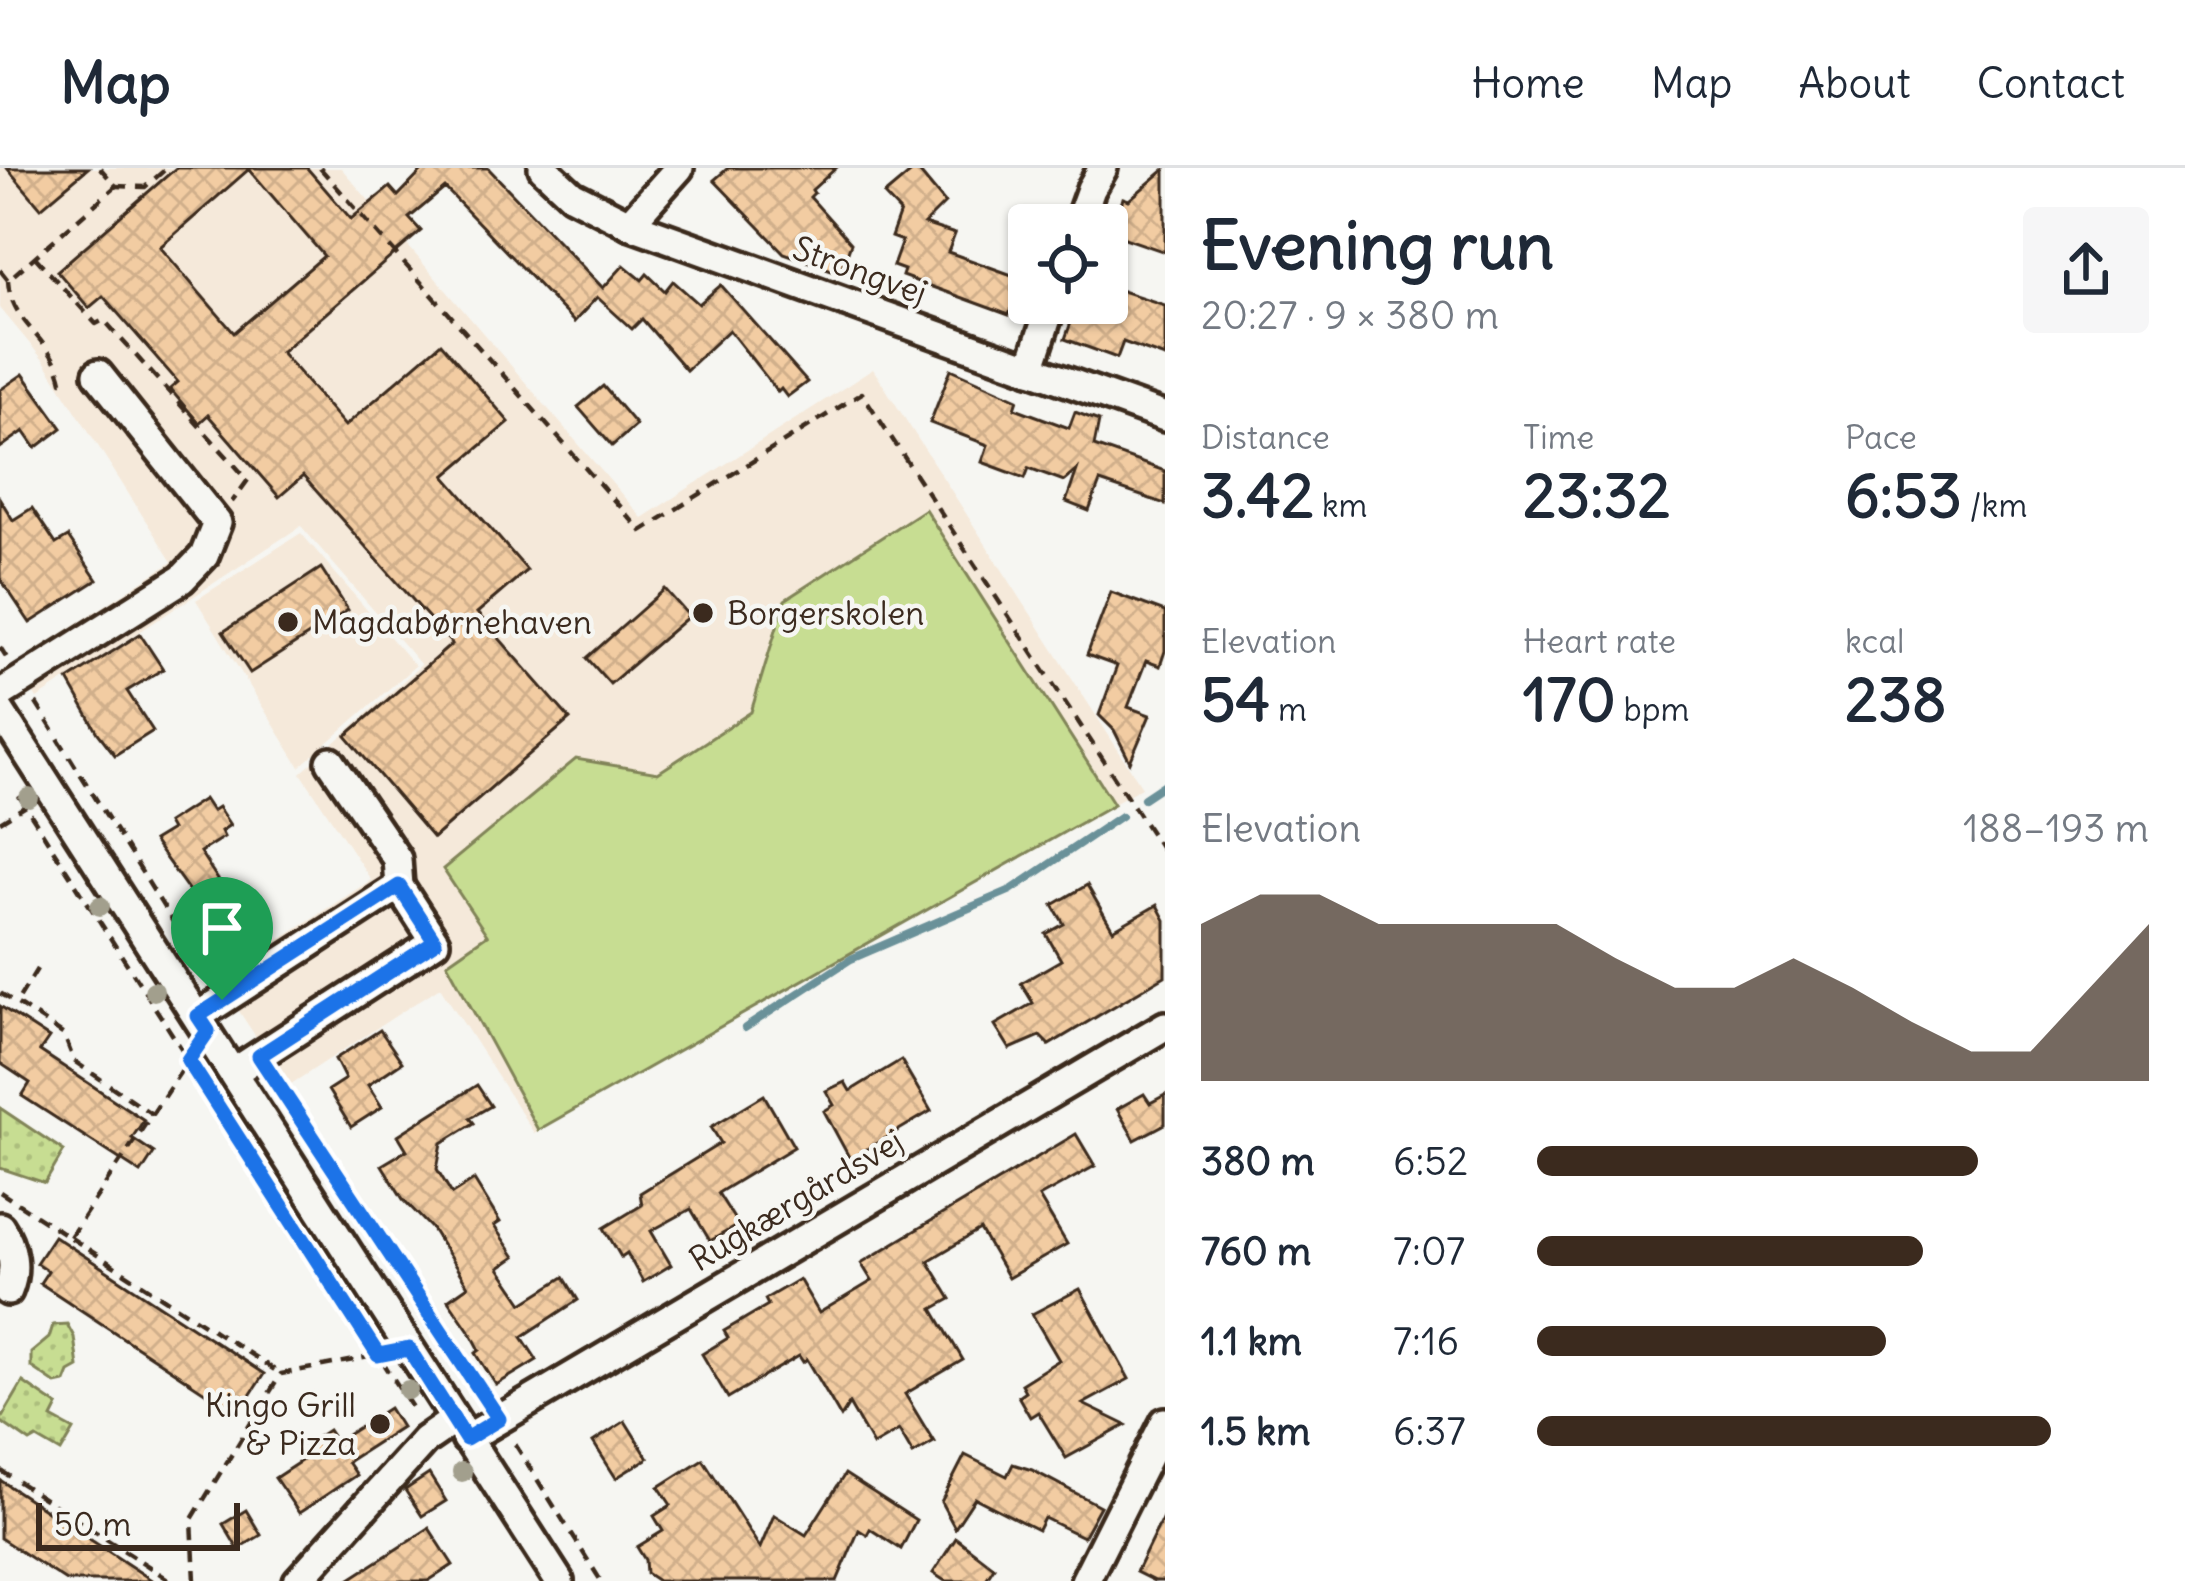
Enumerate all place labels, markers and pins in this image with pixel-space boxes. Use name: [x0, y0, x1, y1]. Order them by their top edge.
place label: Borgerskolen: [727, 592, 924, 634]
marker: Borgerskolen: [690, 600, 716, 626]
place label: Magdabørnehaven: [312, 601, 592, 643]
marker: Magdabørnehaven: [275, 609, 301, 635]
pin: [171, 877, 273, 1000]
place label: Kingo Grill & Pizza: [205, 1384, 356, 1464]
marker: Kingo Grill & Pizza: [367, 1411, 393, 1437]

